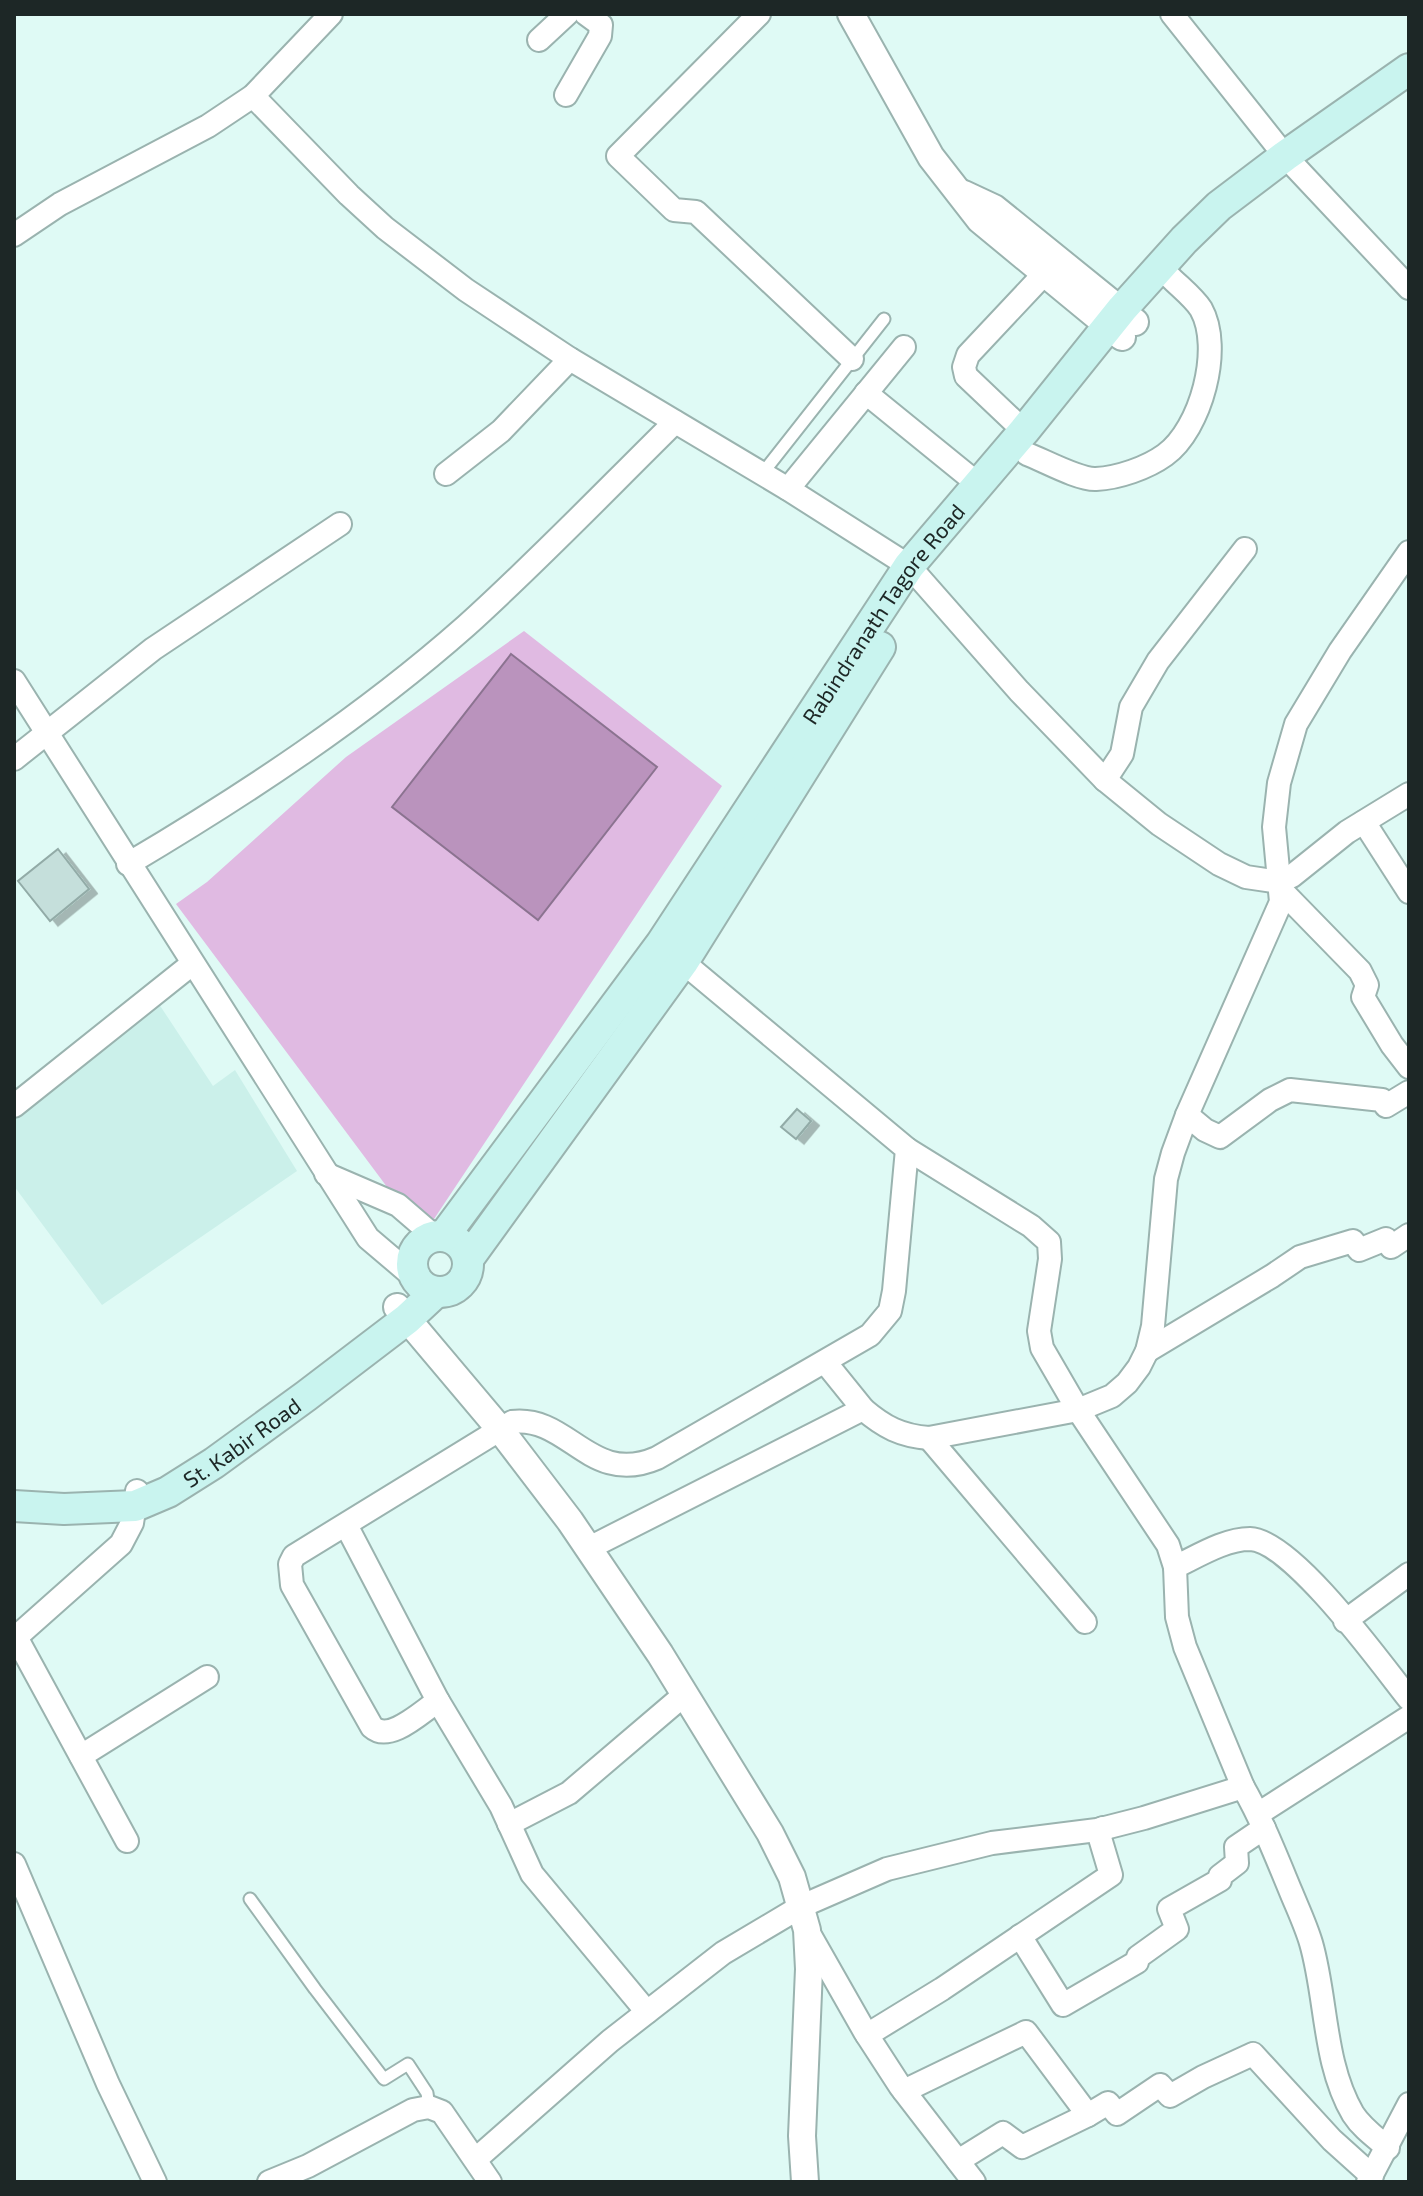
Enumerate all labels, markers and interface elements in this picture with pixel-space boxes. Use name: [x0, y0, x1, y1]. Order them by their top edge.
street label: Rabindranath Tagore Road: [796, 498, 970, 729]
street label: St. Kabir Road: [178, 1392, 305, 1492]

